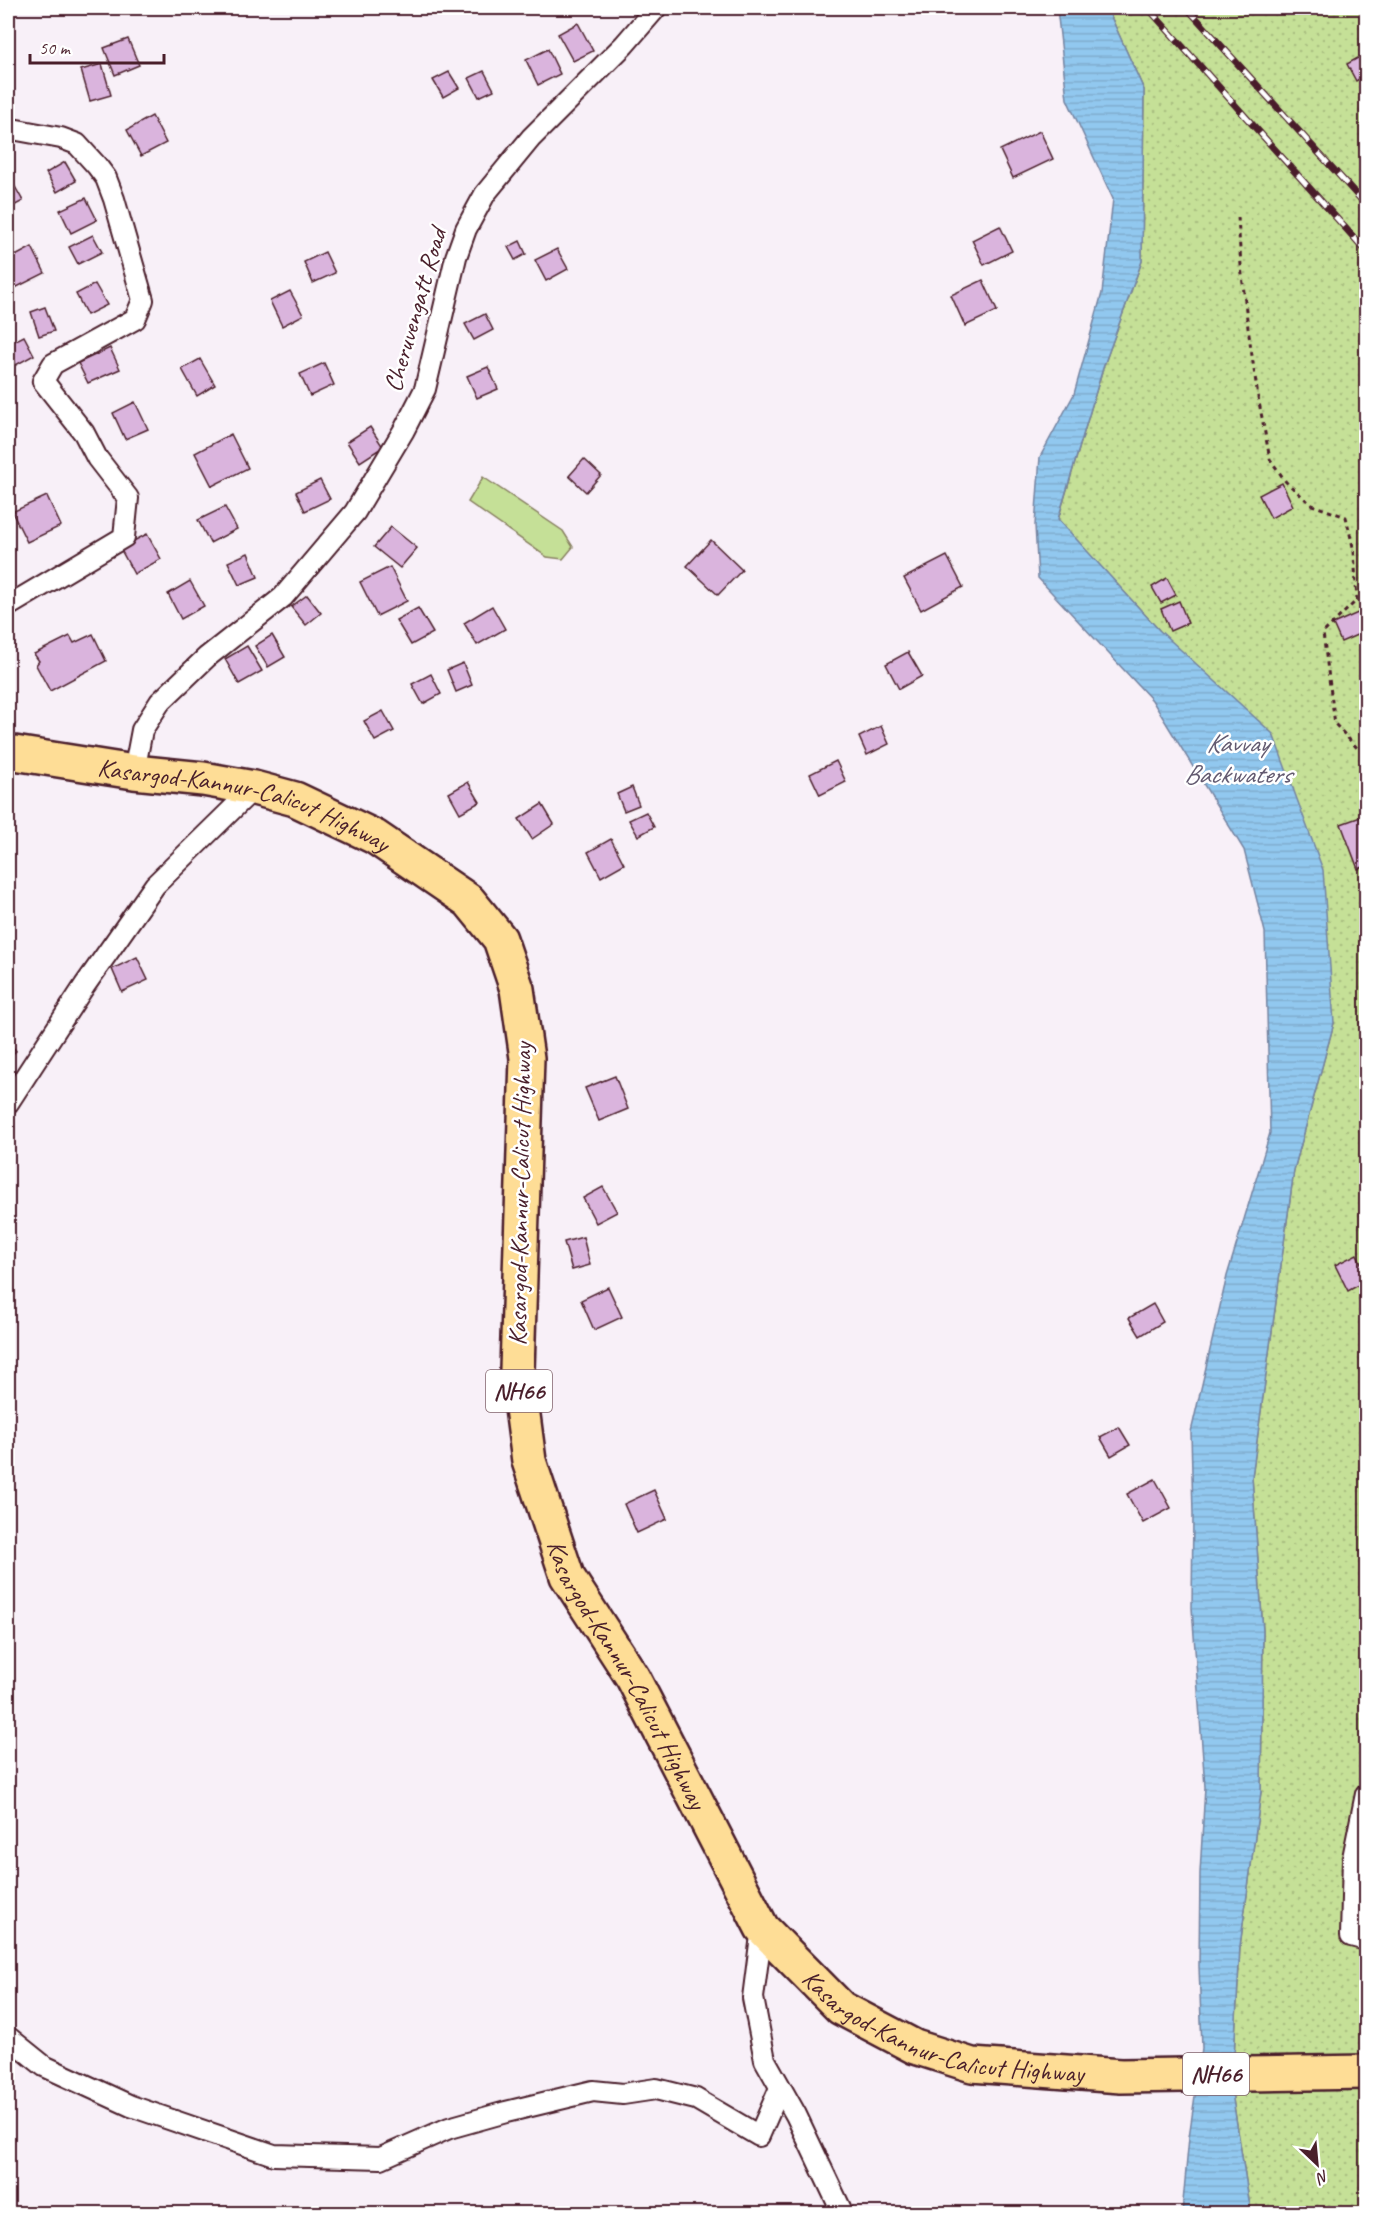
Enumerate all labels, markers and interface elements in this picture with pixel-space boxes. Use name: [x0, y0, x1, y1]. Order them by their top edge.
scale bar: [30, 27, 164, 65]
text: 50 m: [39, 37, 72, 59]
street label: Cheruvengatt Road: [376, 221, 455, 395]
water label: Kavvay Backwaters: [1184, 726, 1295, 791]
street label: Kasargod-Kannur-Calicut Highway: [96, 750, 398, 860]
street label: Kasargod-Kannur-Calicut Highway: [501, 1040, 539, 1346]
road number: NH66: [486, 1370, 552, 1412]
street label: Kasargod-Kannur-Calicut Highway: [540, 1536, 715, 1816]
street label: Kasargod-Kannur-Calicut Highway: [795, 1962, 1087, 2090]
road number: NH66: [1183, 2053, 1249, 2095]
north arrow: [1287, 2134, 1347, 2194]
text: N: [1312, 2165, 1332, 2189]

